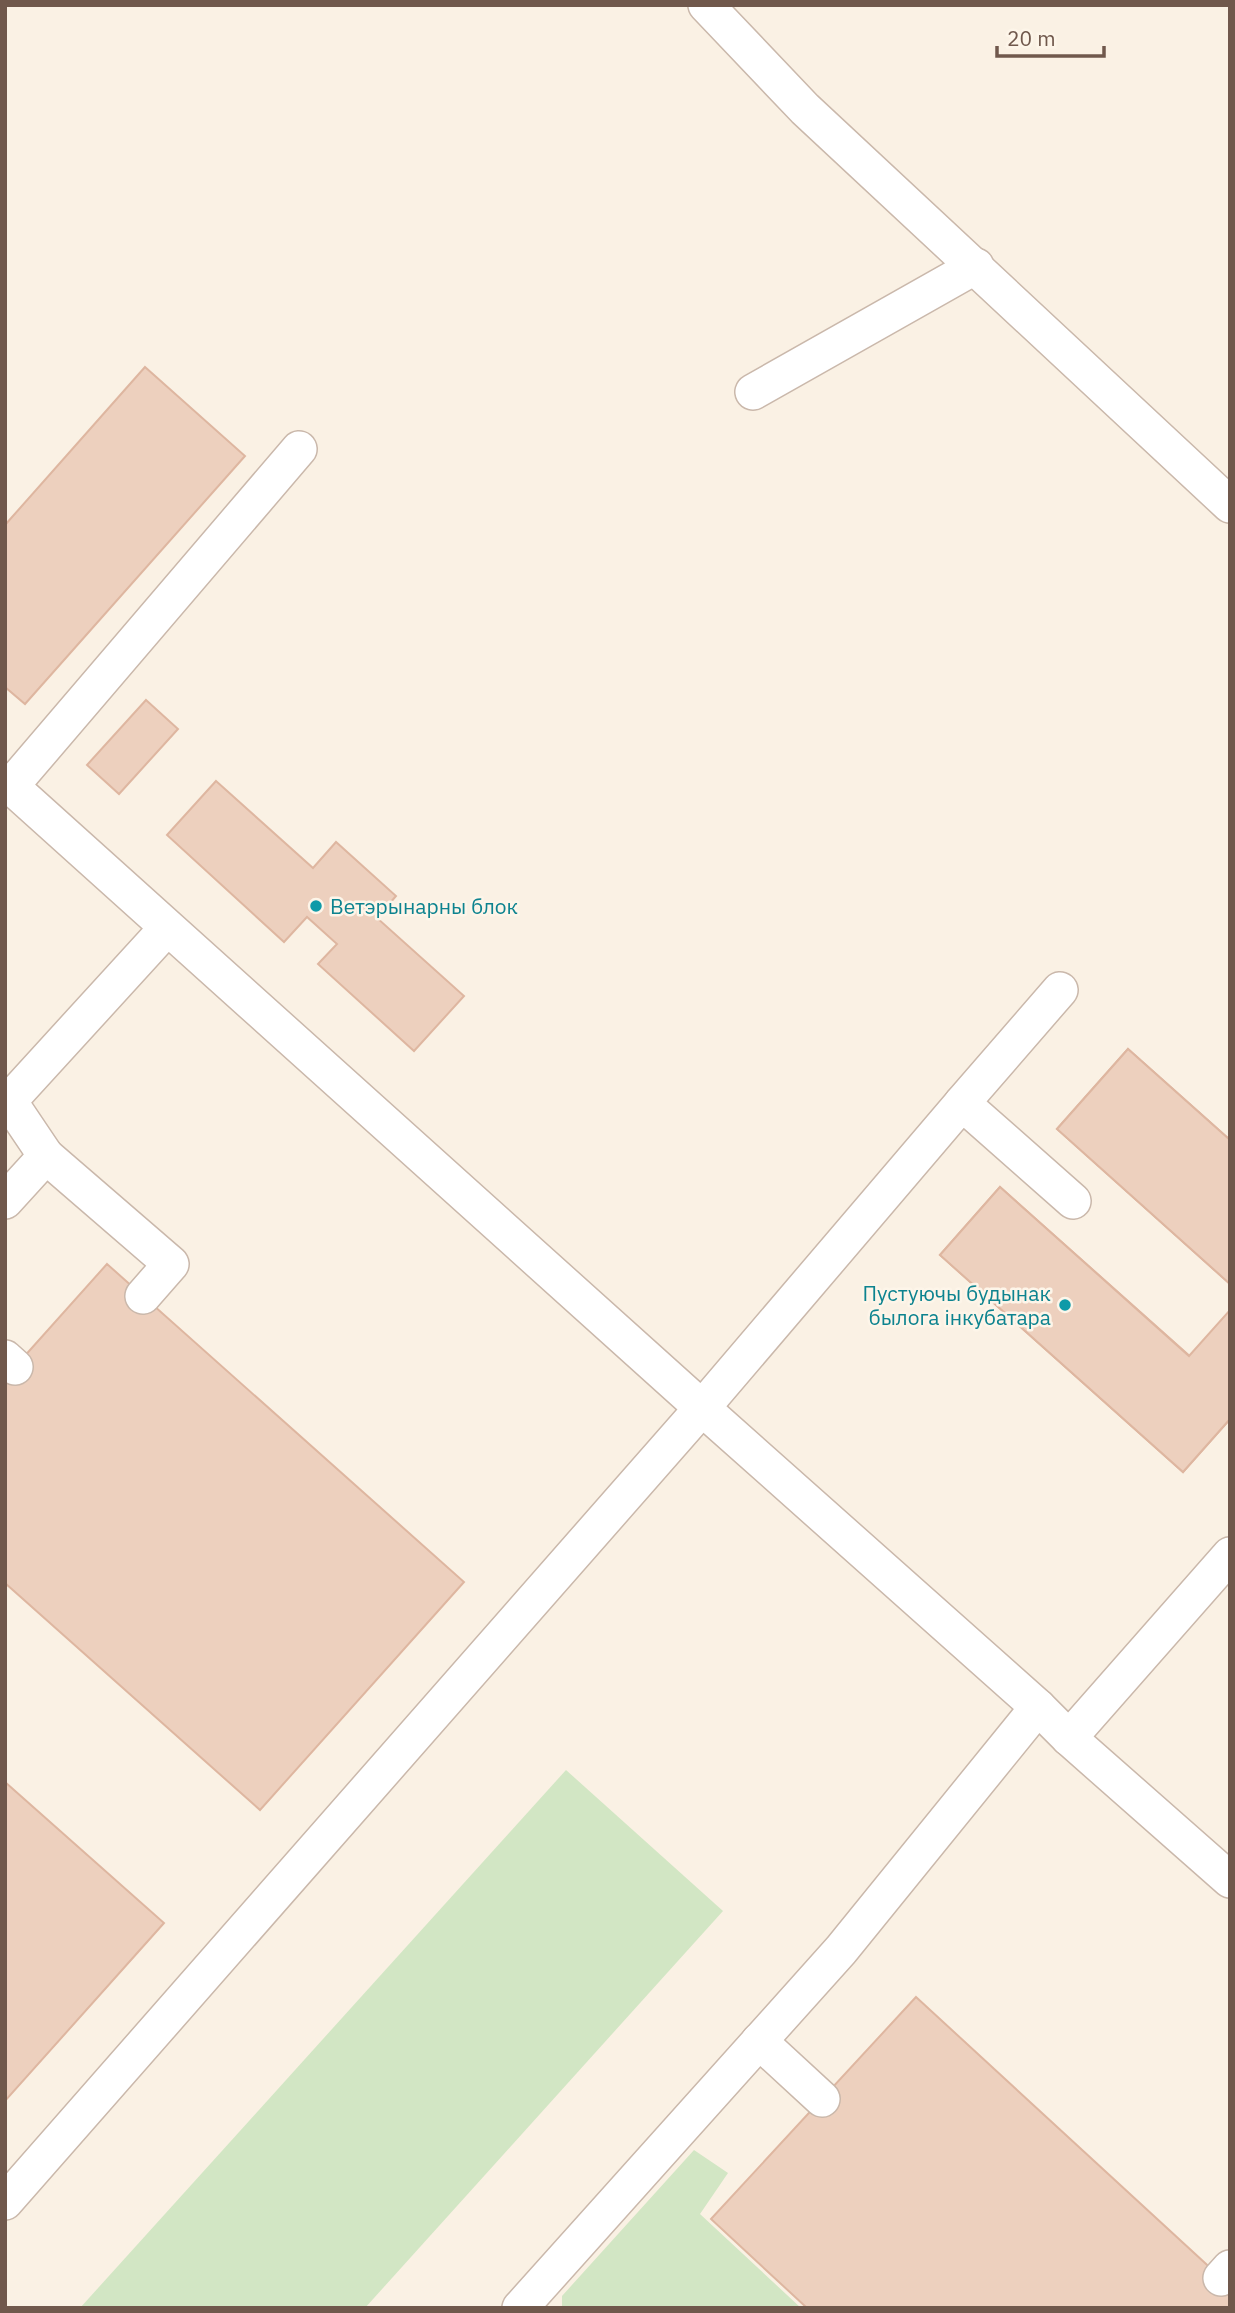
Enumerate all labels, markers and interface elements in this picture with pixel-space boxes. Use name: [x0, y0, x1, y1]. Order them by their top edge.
scale bar: [997, 14, 1104, 58]
text: 20 m: [1007, 24, 1056, 52]
place label: Ветэрынарны блок: [330, 892, 518, 920]
marker: Ветэрынарны блок: [308, 898, 324, 914]
place label: Пустуючы будынак былога інкубатара: [862, 1279, 1051, 1331]
marker: Пустуючы будынак былога інкубатара: [1057, 1297, 1073, 1313]

